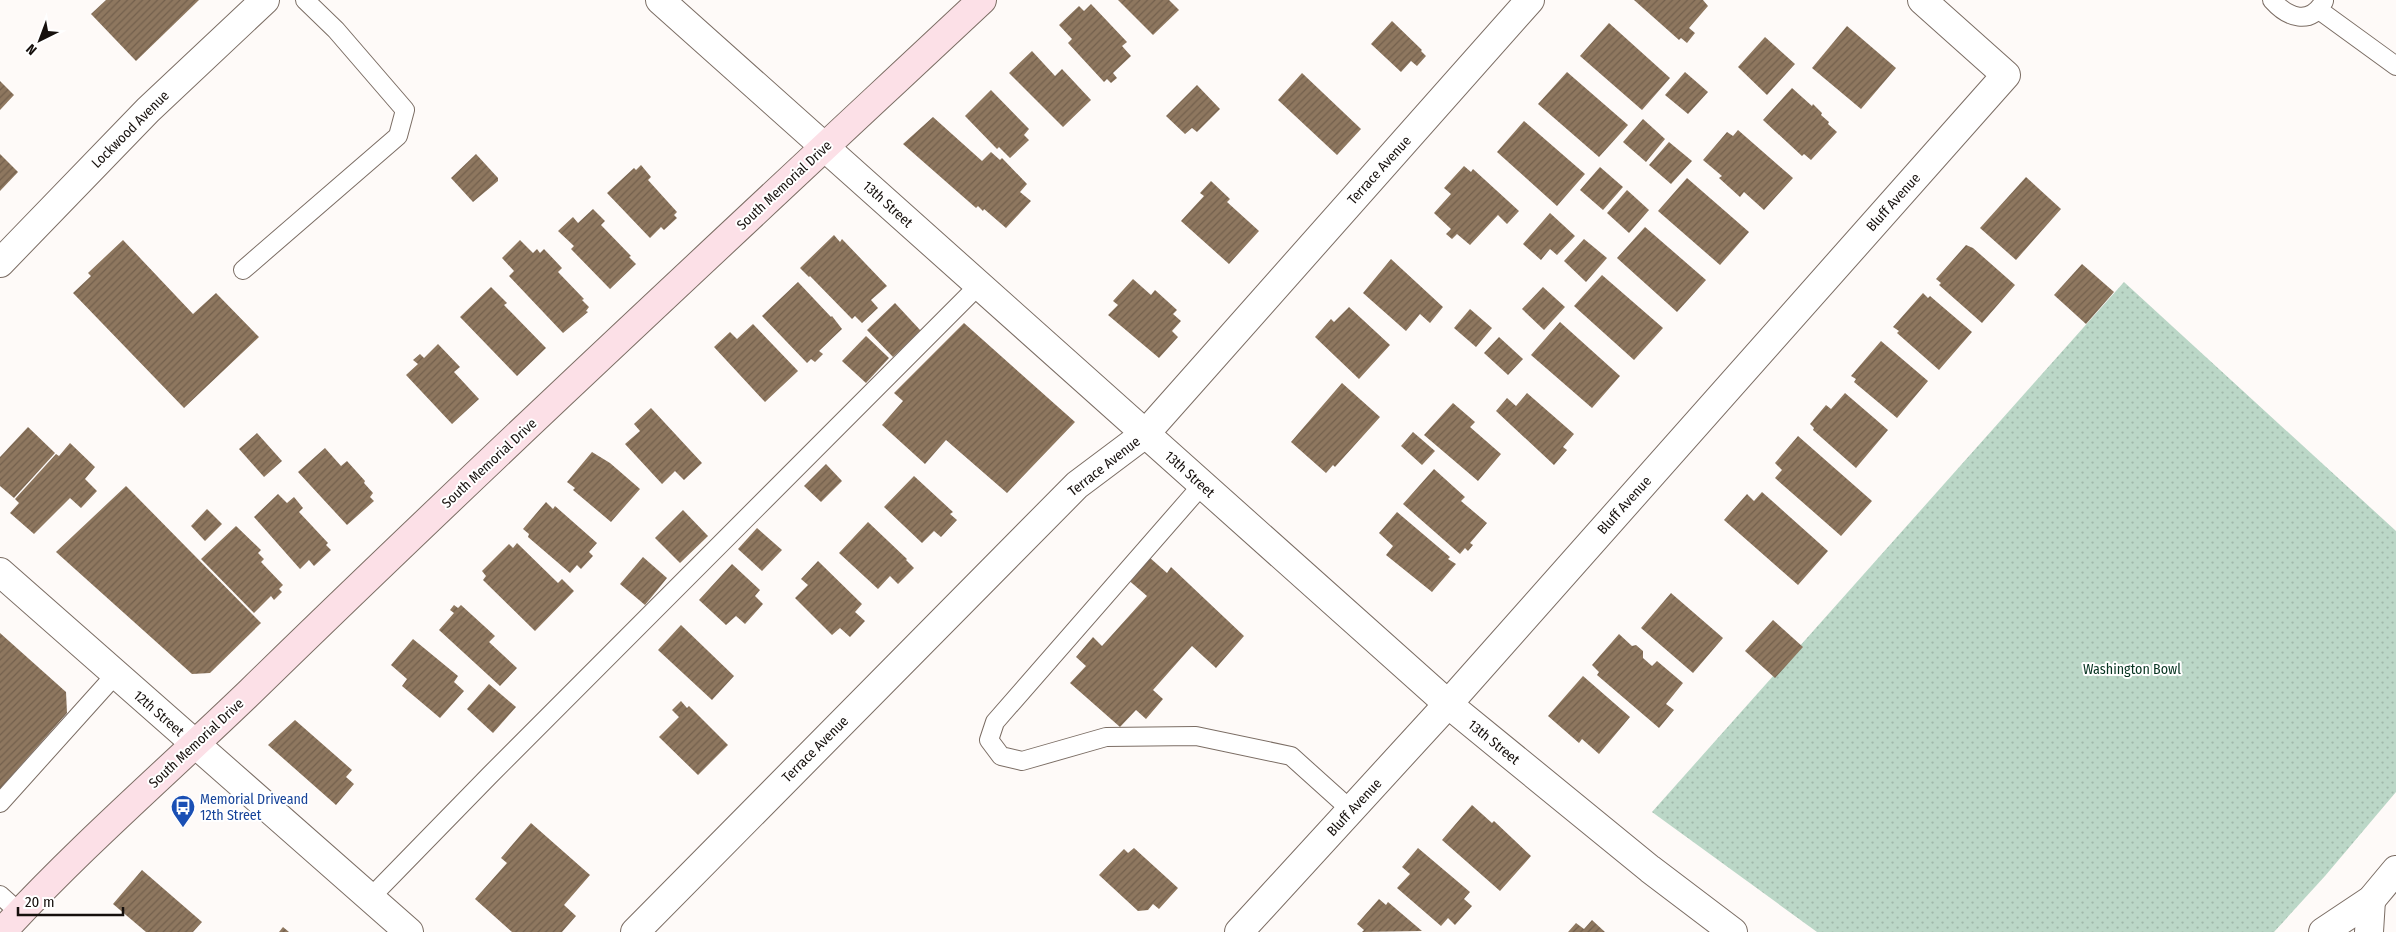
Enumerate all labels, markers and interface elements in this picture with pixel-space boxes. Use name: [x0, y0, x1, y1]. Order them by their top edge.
north arrow: [15, 15, 65, 65]
text: N: [23, 40, 40, 58]
street label: Lockwood Avenue: [88, 87, 173, 172]
street label: Terrace Avenue: [1344, 132, 1415, 208]
street label: South Memorial Drive: [733, 137, 835, 234]
street label: Bluff Avenue: [1863, 170, 1924, 235]
street label: 13th Street: [859, 177, 916, 232]
street label: South Memorial Drive: [438, 415, 540, 512]
street label: Terrace Avenue: [1065, 433, 1144, 500]
street label: 13th Street: [1161, 447, 1218, 502]
street label: Bluff Avenue: [1594, 473, 1655, 538]
park label: Washington Bowl: [2083, 661, 2181, 678]
street label: 12th Street: [130, 687, 188, 740]
street label: South Memorial Drive: [145, 695, 247, 792]
street label: Terrace Avenue: [779, 713, 852, 786]
street label: 13th Street: [1464, 716, 1523, 769]
street label: Bluff Avenue: [1323, 775, 1385, 840]
place label: Memorial Driveand 12th Street: [200, 791, 308, 824]
bus stop icon: Memorial Driveand 12th Street: [170, 794, 196, 828]
scale bar: [18, 884, 122, 916]
text: 20 m: [25, 893, 55, 911]

